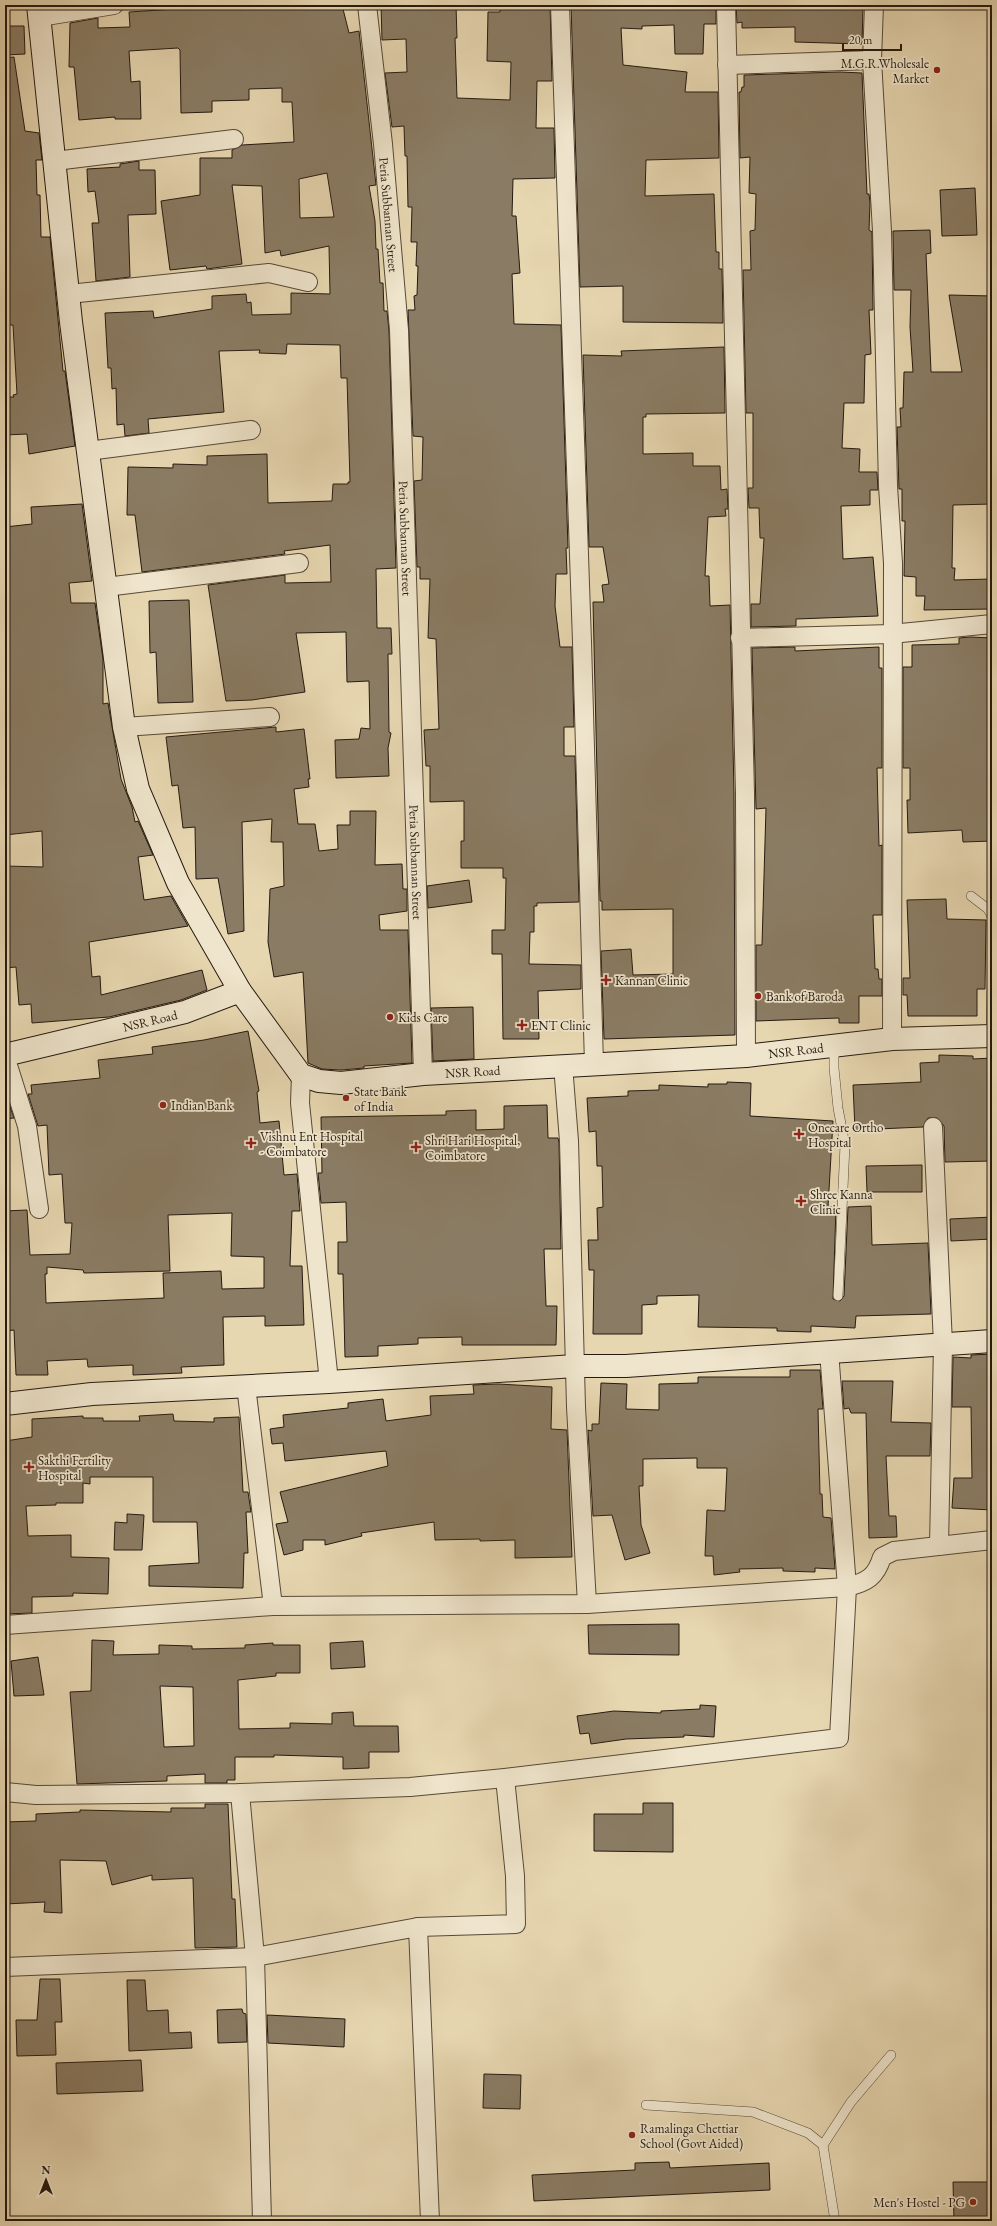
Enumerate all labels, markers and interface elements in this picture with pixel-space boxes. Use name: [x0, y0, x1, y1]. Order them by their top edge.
scale bar: [843, 26, 901, 52]
text: 20 m: [849, 32, 873, 48]
place label: M.G.R.Wholesale Market: [841, 55, 929, 87]
marker: M.G.R.Wholesale Market: [932, 65, 942, 75]
street label: Peria Subbannan Street: [376, 157, 402, 273]
street label: Peria Subbannan Street: [395, 480, 416, 596]
street label: Peria Subbannan Street: [406, 804, 427, 920]
place label: Kannan Clinic: [615, 972, 688, 989]
marker: Kannan Clinic: [600, 974, 612, 986]
place label: Bank of Baroda: [766, 988, 844, 1005]
marker: Bank of Baroda: [753, 991, 763, 1001]
street label: NSR Road: [121, 1006, 179, 1035]
place label: Kids Care: [398, 1009, 447, 1026]
marker: Kids Care: [385, 1012, 395, 1022]
place label: ENT Clinic: [531, 1017, 591, 1034]
marker: ENT Clinic: [516, 1019, 528, 1031]
street label: NSR Road: [767, 1038, 825, 1062]
street label: NSR Road: [444, 1061, 501, 1081]
place label: State Bank of India: [354, 1083, 408, 1115]
marker: State Bank of India: [341, 1093, 351, 1103]
place label: Indian Bank: [171, 1097, 233, 1114]
marker: Indian Bank: [158, 1100, 168, 1110]
place label: Onecare Ortho Hospital: [808, 1119, 884, 1151]
place label: Vishnu Ent Hospital - Coimbatore: [260, 1128, 363, 1160]
marker: Onecare Ortho Hospital: [793, 1128, 805, 1140]
place label: Shri Hari Hospital, Coimbatore: [425, 1132, 520, 1164]
marker: Vishnu Ent Hospital - Coimbatore: [245, 1137, 257, 1149]
marker: Shri Hari Hospital, Coimbatore: [410, 1141, 422, 1153]
place label: Shree Kanna Clinic: [810, 1186, 873, 1218]
marker: Shree Kanna Clinic: [795, 1195, 807, 1207]
place label: Sakthi Fertility Hospital: [38, 1452, 111, 1484]
marker: Sakthi Fertility Hospital: [23, 1461, 35, 1473]
place label: Ramalinga Chettiar School (Govt Aided): [640, 2120, 743, 2152]
marker: Ramalinga Chettiar School (Govt Aided): [627, 2130, 637, 2140]
north arrow: [26, 2160, 66, 2200]
text: N: [42, 2163, 51, 2177]
place label: Men's Hostel - PG: [873, 2194, 966, 2211]
marker: Men's Hostel - PG: [968, 2197, 978, 2207]

